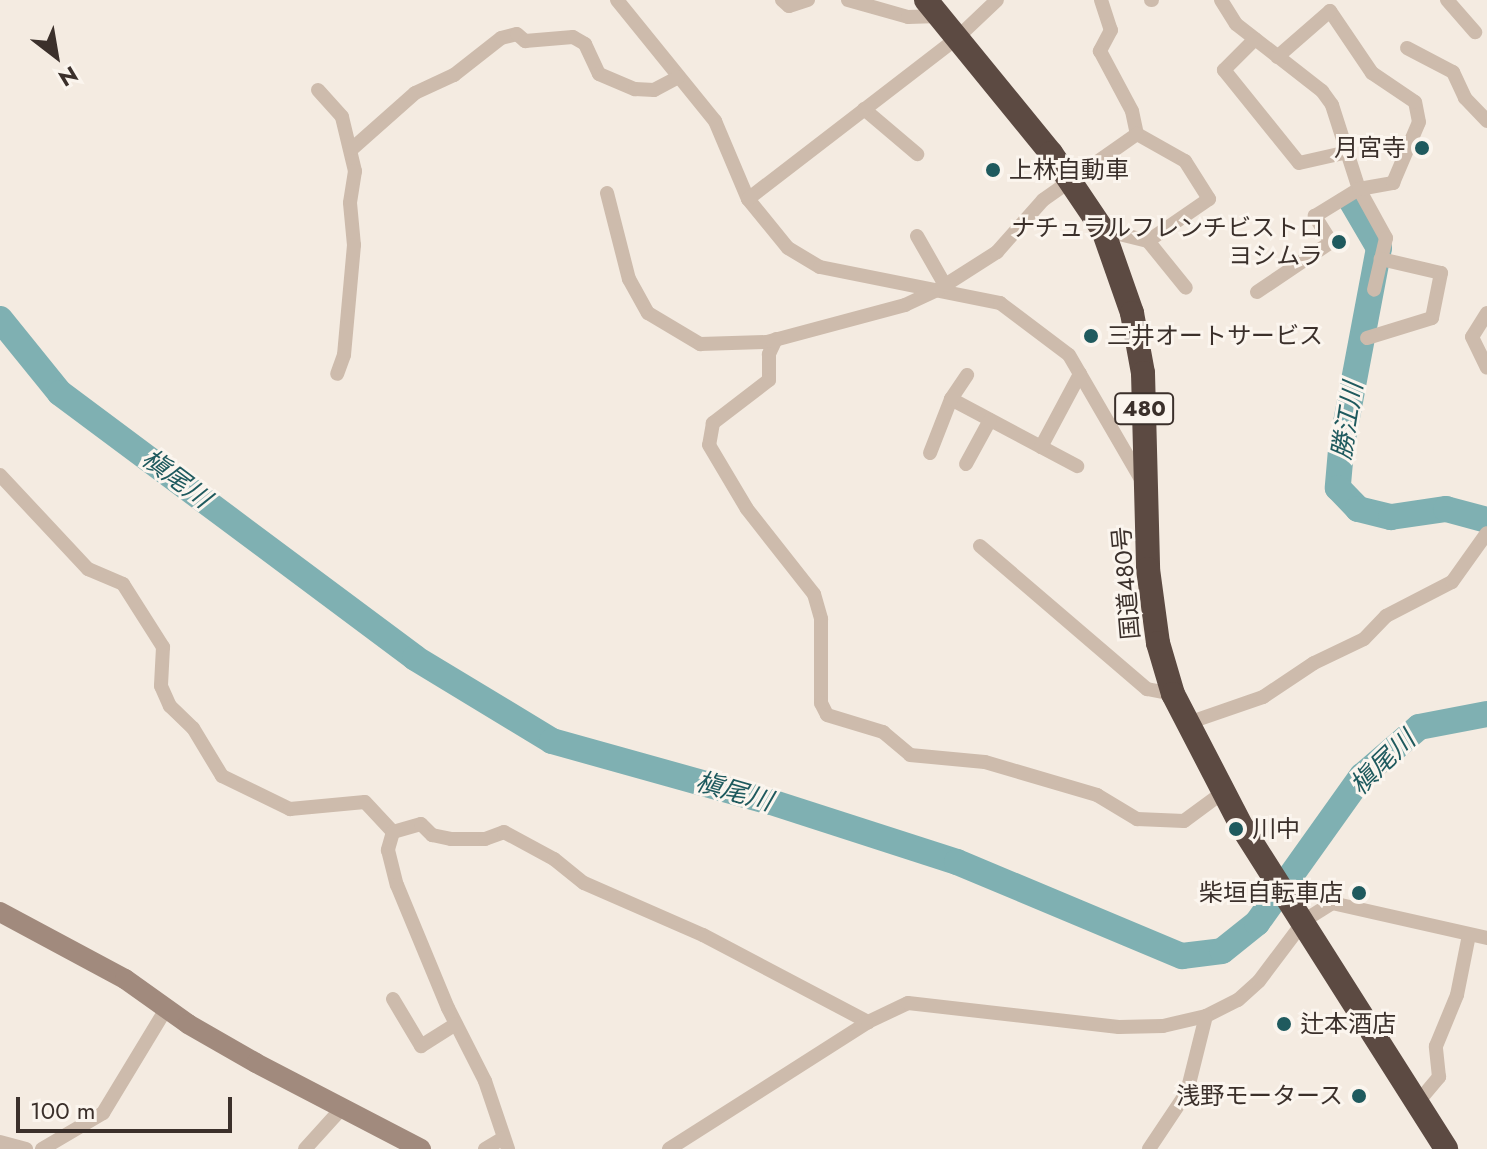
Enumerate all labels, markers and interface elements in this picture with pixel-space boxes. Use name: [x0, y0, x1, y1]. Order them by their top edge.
north arrow: [16, 16, 96, 96]
text: N: [53, 58, 84, 95]
place label: 月宮寺: [1334, 134, 1406, 162]
marker: 月宮寺: [1413, 139, 1431, 157]
place label: 上林自動車: [1009, 156, 1129, 184]
marker: 上林自動車: [984, 161, 1002, 179]
place label: ナチュラルフレンチビストロ ヨシムラ: [1011, 214, 1323, 270]
marker: ナチュラルフレンチビストロ ヨシムラ: [1330, 233, 1348, 251]
place label: 三井オートサービス: [1107, 322, 1323, 350]
marker: 三井オートサービス: [1082, 327, 1100, 345]
water label: 勝江川: [1326, 380, 1370, 462]
road number: 480: [1114, 391, 1174, 427]
water label: 槇尾川: [135, 443, 217, 515]
street label: 国道480号: [1107, 525, 1145, 641]
water label: 槇尾川: [1344, 725, 1422, 801]
water label: 槇尾川: [692, 766, 776, 818]
place label: 川中: [1252, 815, 1300, 843]
marker: 川中: [1227, 820, 1245, 838]
place label: 柴垣自転車店: [1199, 879, 1343, 907]
marker: 柴垣自転車店: [1350, 884, 1368, 902]
place label: 辻本酒店: [1300, 1010, 1396, 1038]
marker: 辻本酒店: [1275, 1015, 1293, 1033]
scale bar: [20, 1081, 236, 1131]
place label: 浅野モータース: [1175, 1082, 1343, 1110]
marker: 浅野モータース: [1350, 1087, 1368, 1105]
text: 100 m: [30, 1093, 96, 1128]

